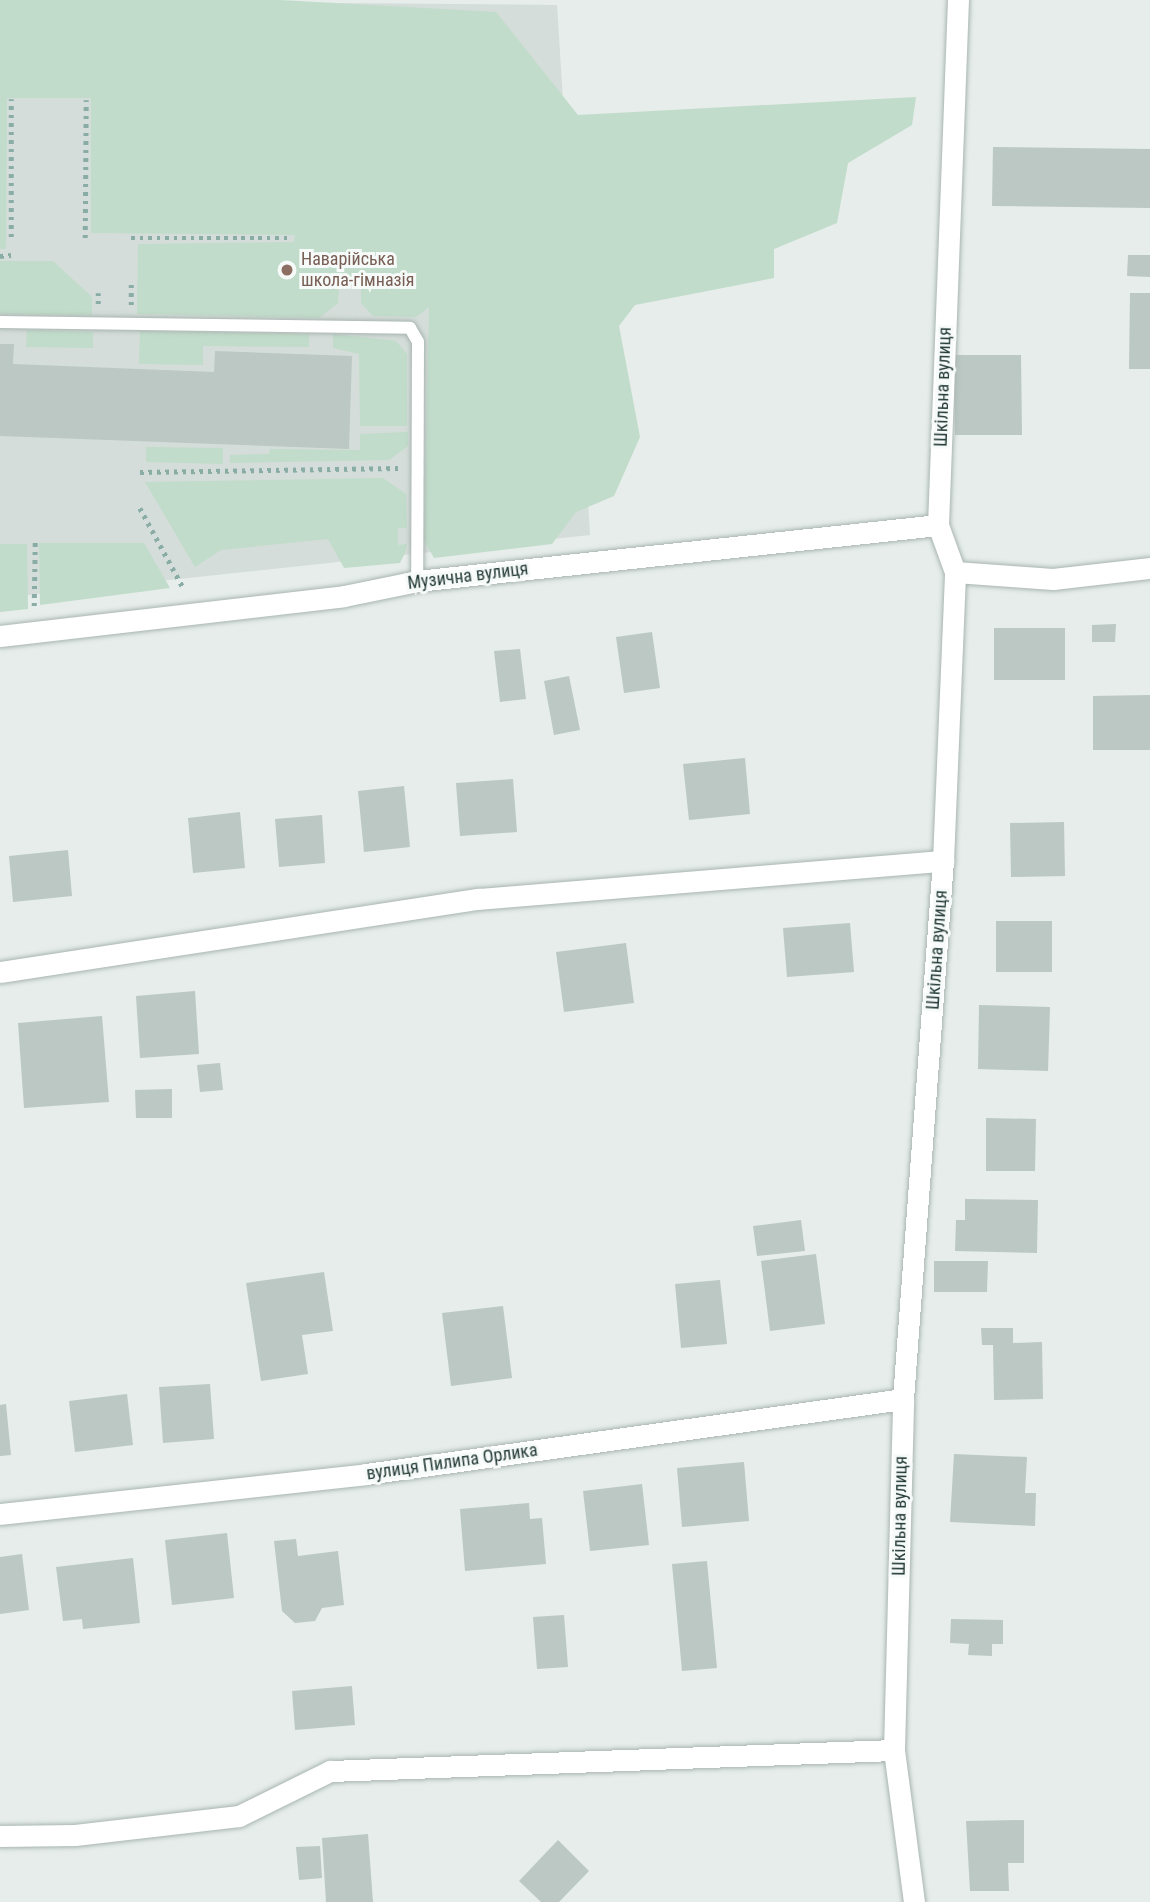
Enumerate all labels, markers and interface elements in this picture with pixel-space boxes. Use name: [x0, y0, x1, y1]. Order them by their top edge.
place label: Наварійська школа-гімназія: [301, 249, 414, 292]
marker: Наварійська школа-гімназія: [279, 262, 295, 278]
street label: Шкільна вулиця: [930, 327, 956, 447]
street label: Музична вулиця: [406, 558, 530, 594]
street label: Шкільна вулиця: [922, 889, 952, 1011]
street label: вулиця Пилипа Орлика: [365, 1439, 539, 1485]
street label: Шкільна вулиця: [888, 1456, 912, 1576]

